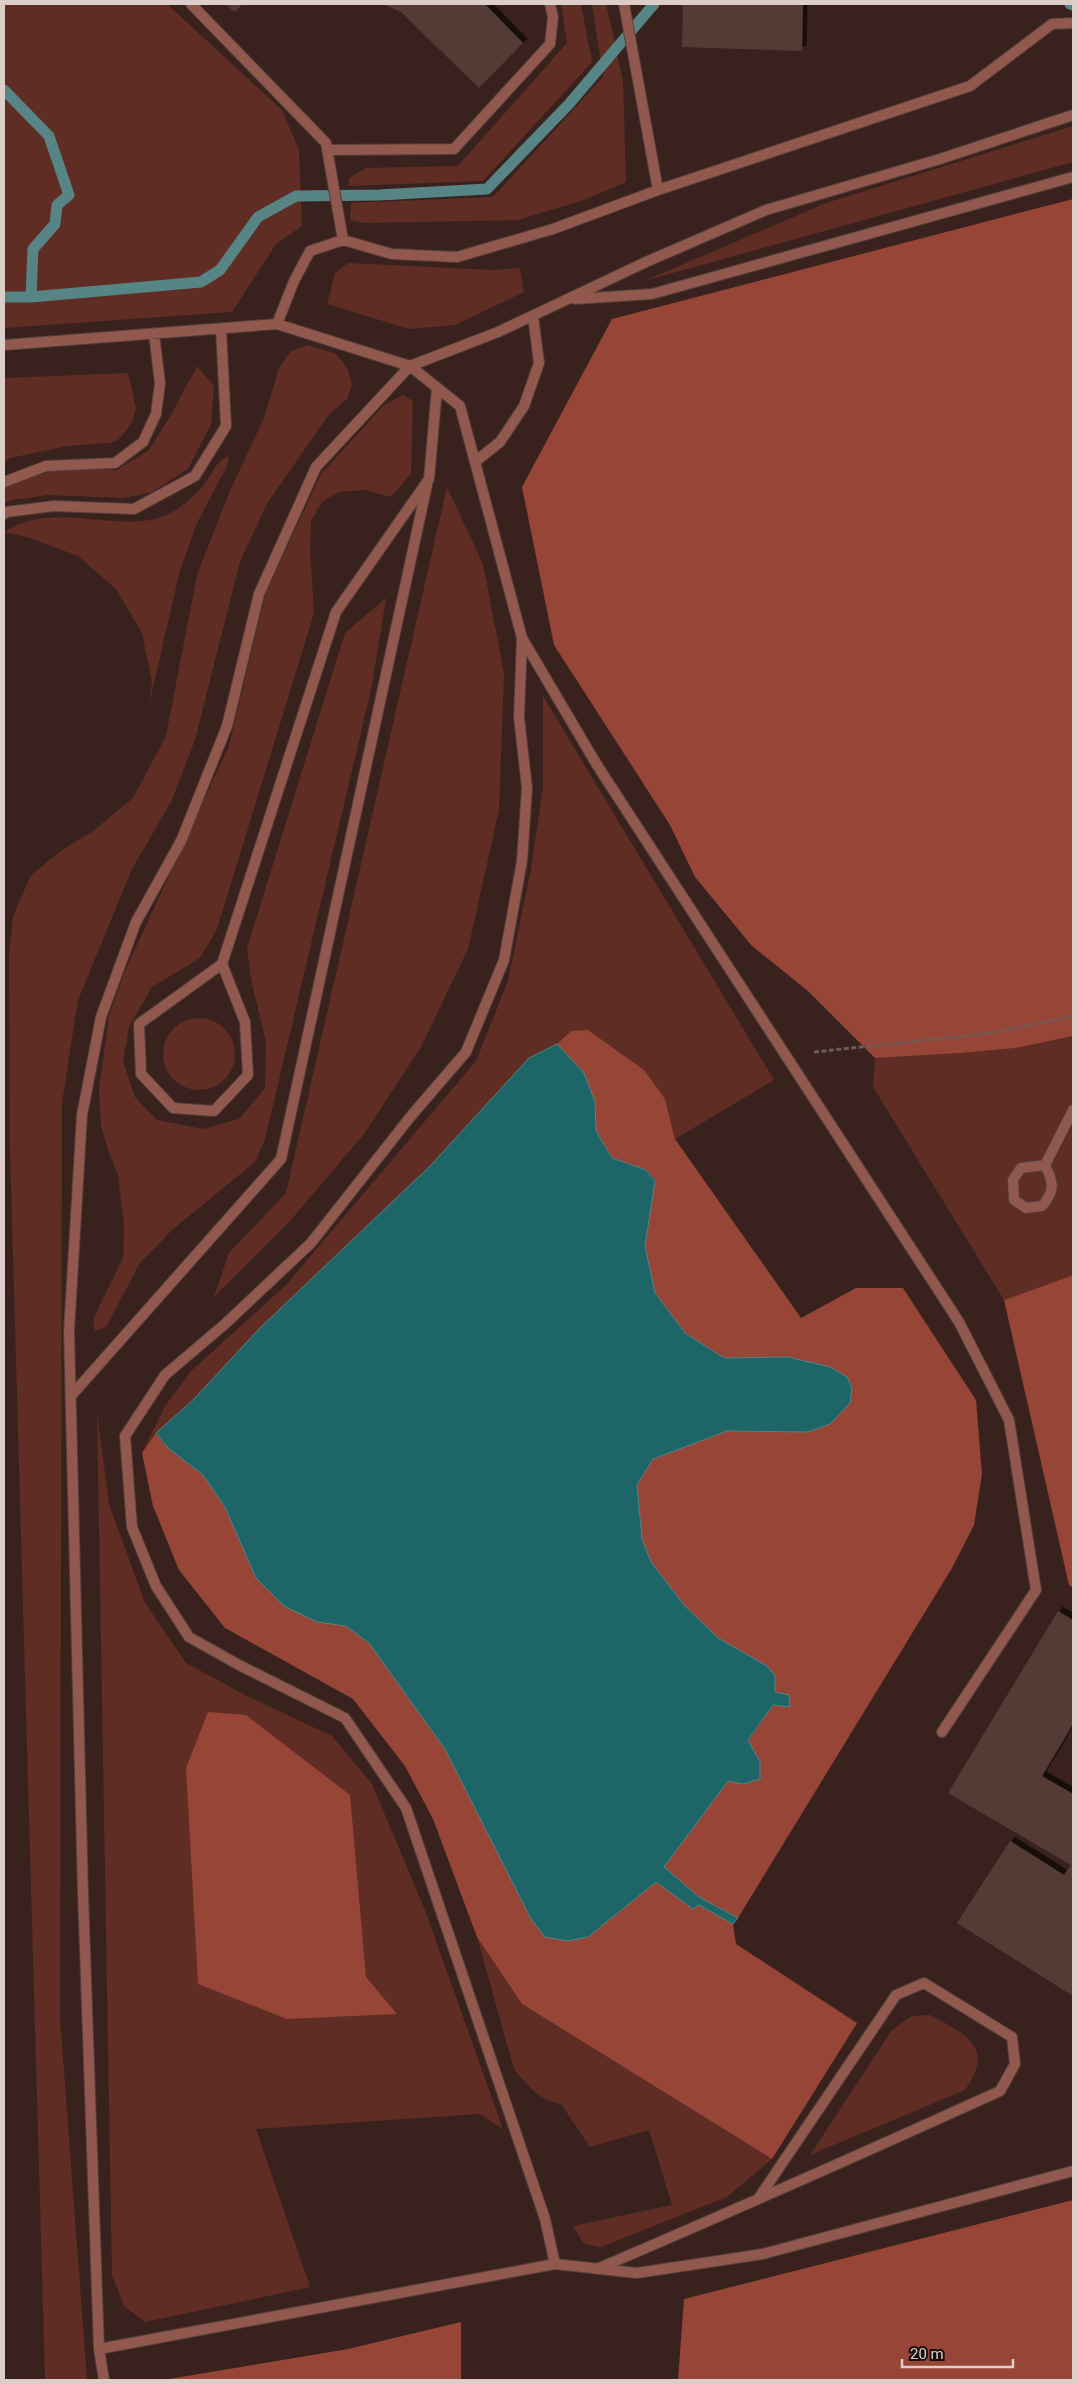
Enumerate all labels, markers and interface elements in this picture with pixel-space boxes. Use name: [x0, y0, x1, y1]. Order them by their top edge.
scale bar: [902, 2336, 1013, 2368]
text: 20 m: [910, 2345, 944, 2363]

